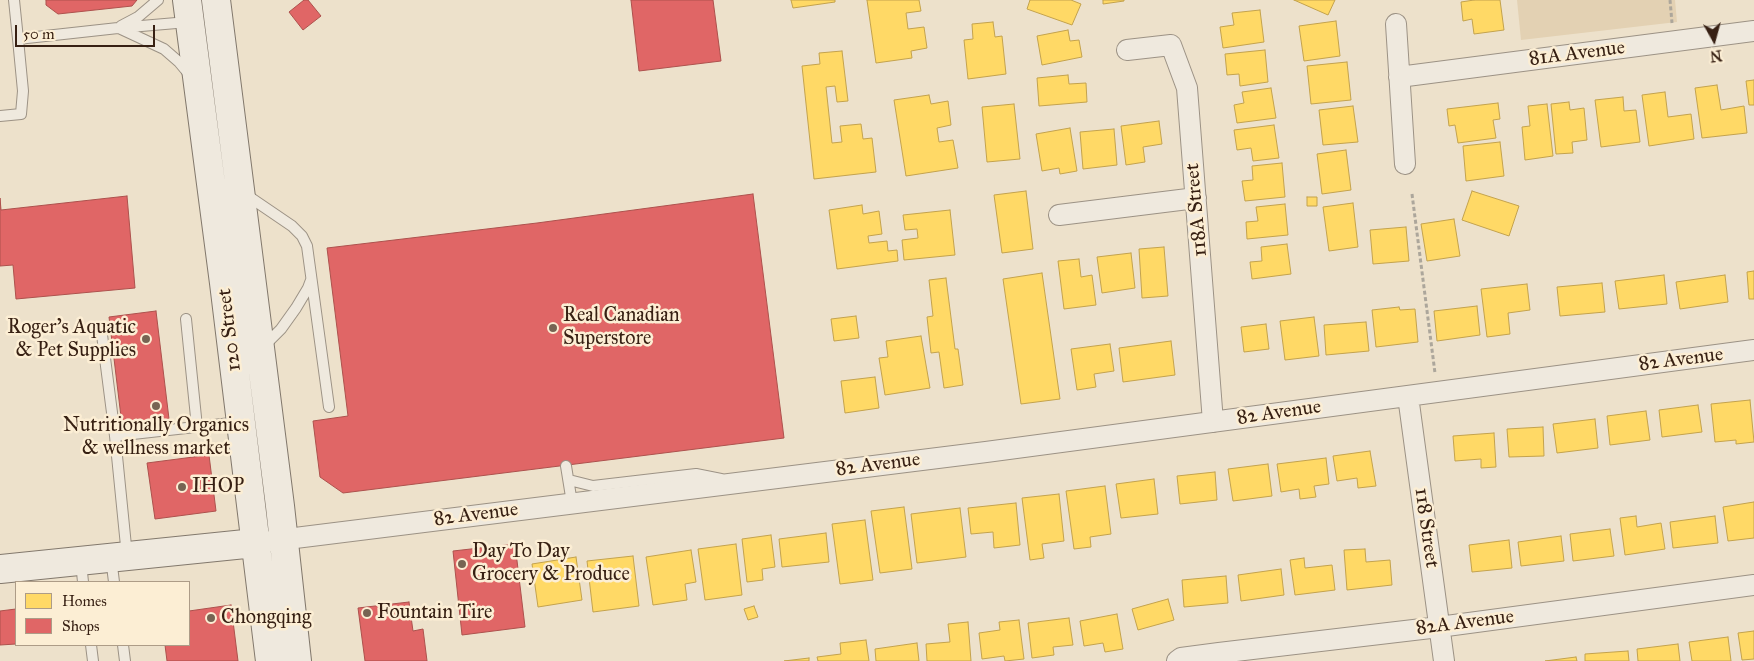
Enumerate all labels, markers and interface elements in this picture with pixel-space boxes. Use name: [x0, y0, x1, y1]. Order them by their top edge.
scale bar: [18, 15, 158, 47]
north arrow: [1689, 15, 1739, 65]
text: 50 m: [23, 25, 55, 43]
street label: 81A Avenue: [1528, 36, 1626, 72]
text: N: [1709, 46, 1723, 65]
street label: 118A Street: [1181, 162, 1213, 258]
street label: 120 Street: [213, 287, 247, 373]
place label: Real Canadian Superstore: [563, 304, 680, 351]
place label: Roger's Aquatic & Pet Supplies: [7, 316, 136, 363]
marker: Real Canadian Superstore: [547, 322, 559, 334]
marker: Roger's Aquatic & Pet Supplies: [140, 333, 152, 345]
street label: 82 Avenue: [1637, 343, 1725, 377]
street label: 82 Avenue: [1235, 395, 1323, 431]
marker: Nutritionally Organics & wellness market: [150, 400, 162, 412]
place label: Nutritionally Organics & wellness market: [63, 414, 249, 461]
street label: 82 Avenue: [834, 448, 922, 482]
place label: IHOP: [192, 475, 244, 499]
marker: IHOP: [176, 481, 188, 493]
street label: 118 Street: [1409, 487, 1443, 569]
street label: 82 Avenue: [432, 498, 520, 532]
place label: Day To Day Grocery & Produce: [472, 540, 630, 587]
marker: Day To Day Grocery & Produce: [456, 558, 468, 570]
legend: [15, 581, 190, 646]
text: Homes: [62, 592, 107, 610]
place label: Fountain Tire: [377, 601, 492, 625]
street label: 82A Avenue: [1415, 605, 1515, 641]
place label: Chongqing: [221, 606, 311, 630]
marker: Fountain Tire: [361, 607, 373, 619]
marker: Chongqing: [205, 612, 217, 624]
text: Shops: [62, 617, 100, 635]

